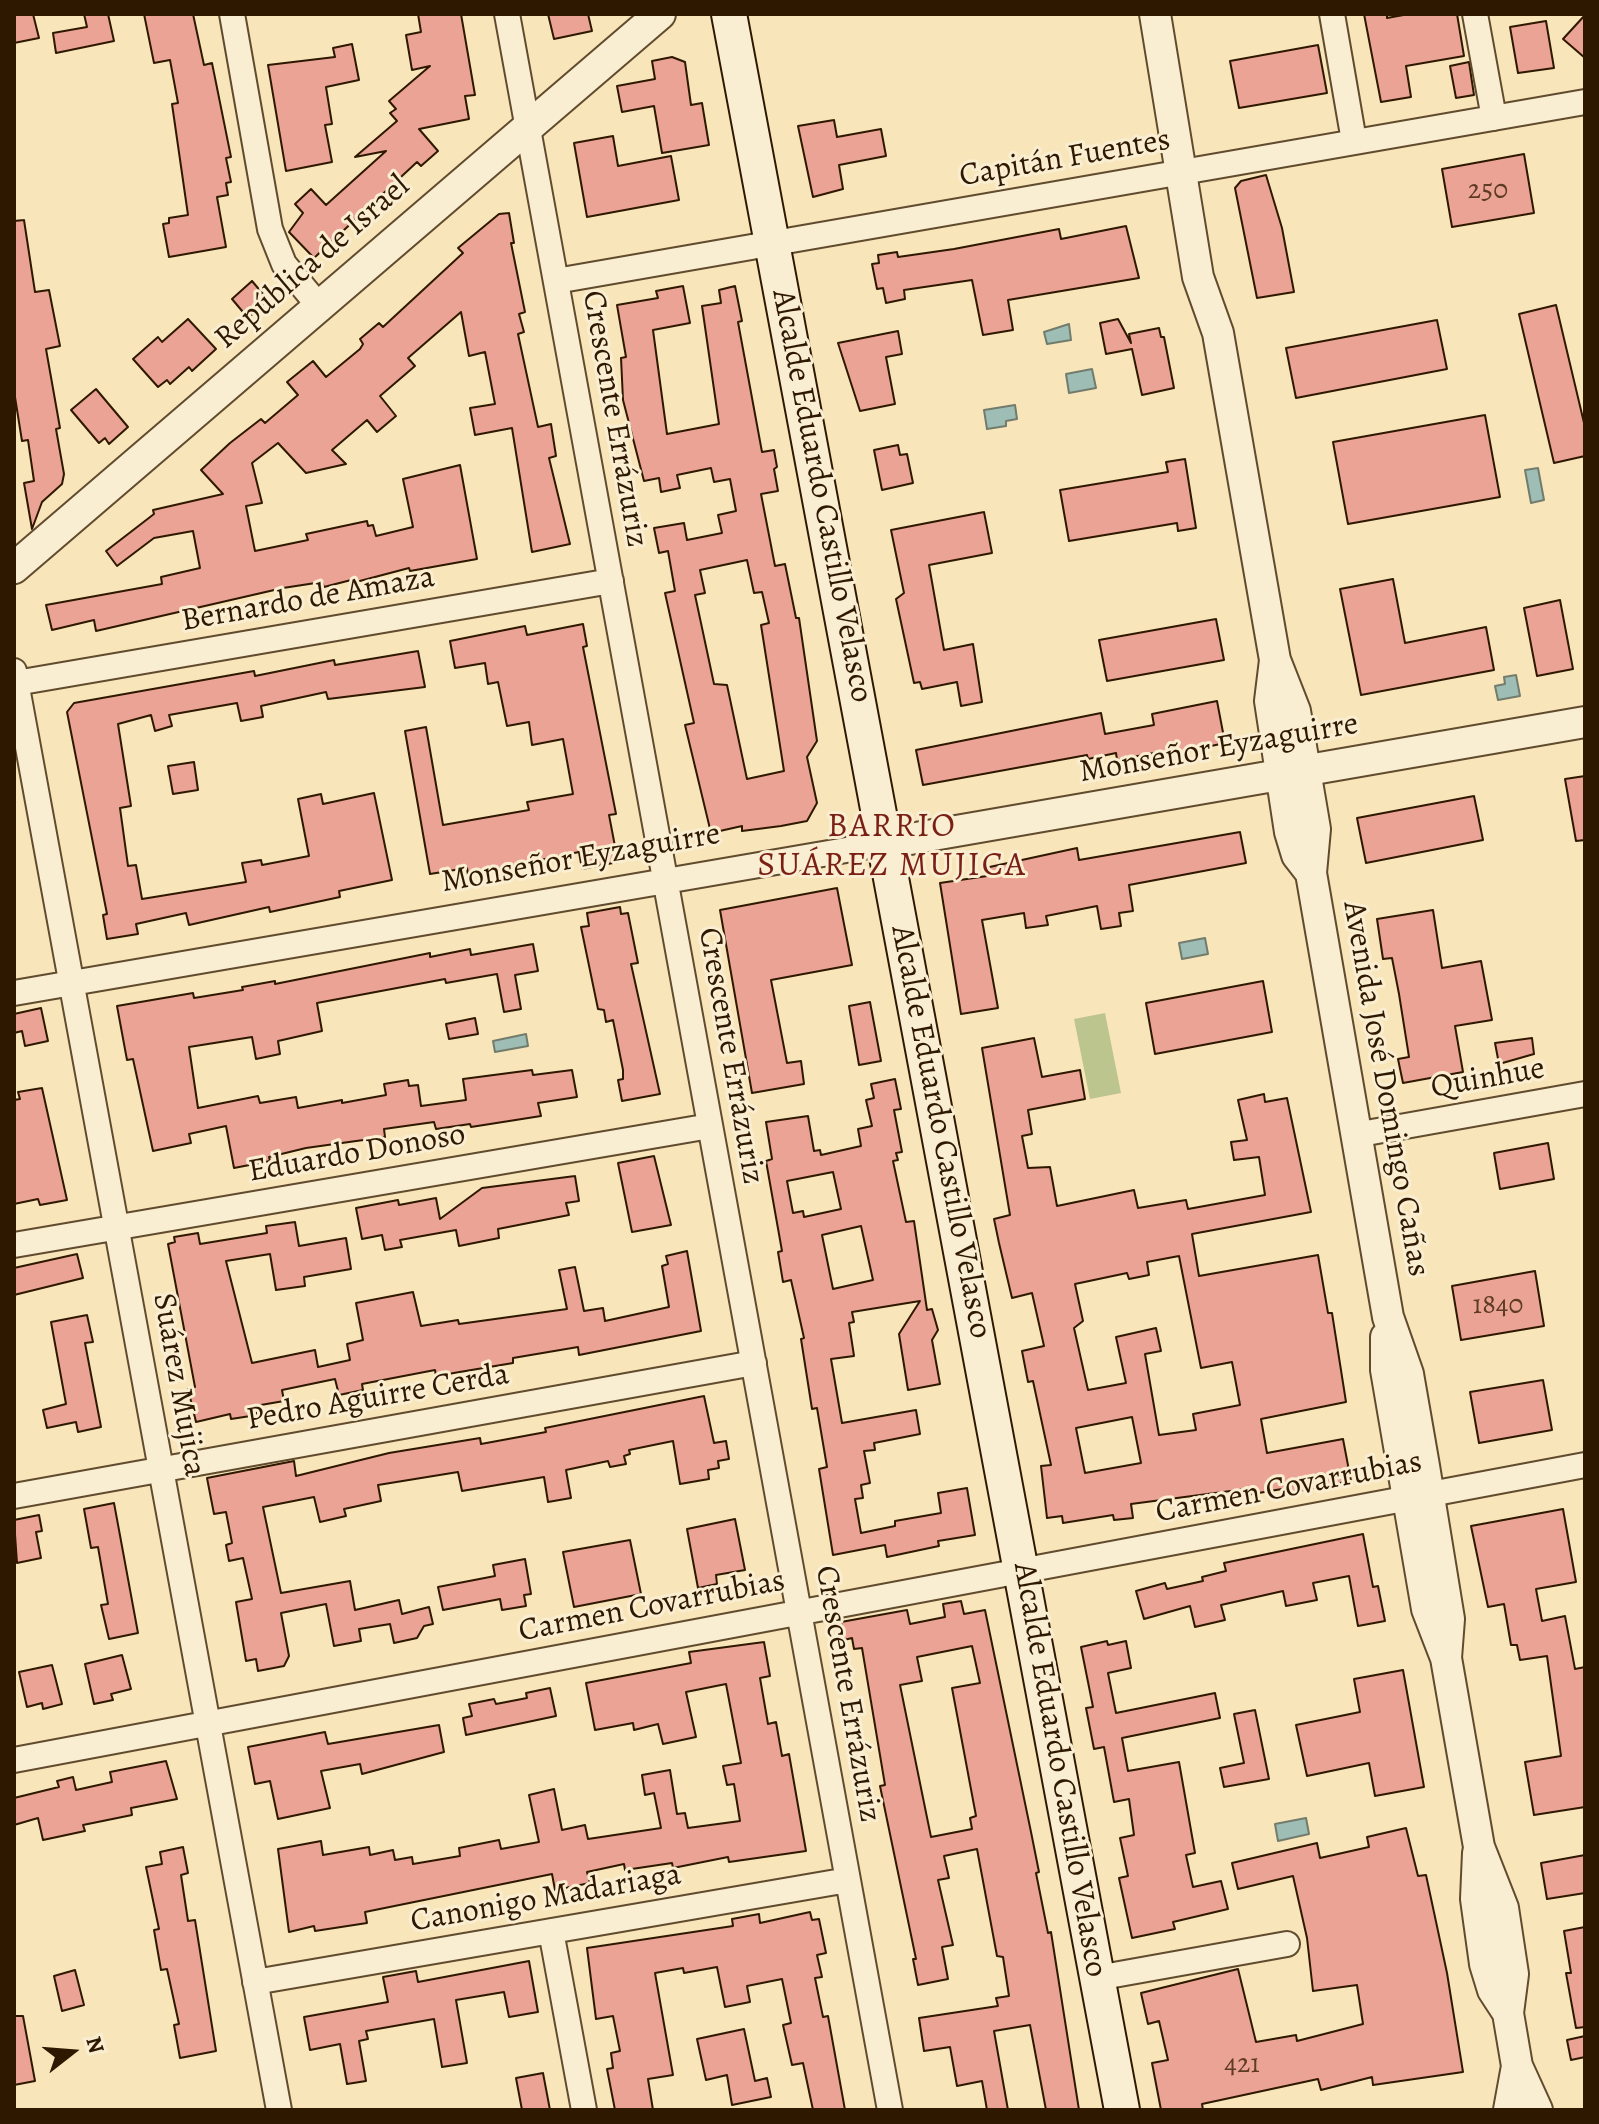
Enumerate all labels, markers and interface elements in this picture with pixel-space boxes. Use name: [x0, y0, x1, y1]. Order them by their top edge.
street label: Capitán Fuentes: [957, 122, 1173, 196]
street label: República de Israel: [208, 168, 418, 358]
house number: 250: [1468, 174, 1508, 208]
street label: Alcalde Eduardo Castillo Velasco: [762, 286, 880, 706]
street label: Crescente Errázuriz: [573, 288, 655, 550]
street label: Bernardo de Amaza: [178, 559, 438, 641]
street label: Monseñor Eyzaguirre: [1077, 706, 1361, 792]
district label: BARRIO SUÁREZ MUJICA: [757, 808, 1027, 888]
street label: Monseñor Eyzaguirre: [439, 816, 723, 902]
street label: Avenida José Domingo Cañas: [1333, 898, 1437, 1280]
street label: Alcalde Eduardo Castillo Velasco: [881, 922, 999, 1342]
street label: Crescente Errázuriz: [689, 925, 771, 1187]
street label: Quinhue: [1428, 1050, 1548, 1108]
street label: Eduardo Donoso: [246, 1116, 468, 1192]
house number: 1840: [1473, 1289, 1523, 1323]
street label: Suárez Mujica: [143, 1290, 213, 1480]
street label: Pedro Aguirre Cerda: [244, 1356, 512, 1440]
street label: Carmen Covarrubias: [1153, 1443, 1425, 1533]
street label: Alcalde Eduardo Castillo Velasco: [1004, 1560, 1114, 1980]
street label: Carmen Covarrubias: [516, 1562, 788, 1652]
street label: Crescente Errázuriz: [806, 1563, 888, 1825]
street label: Canonigo Madariaga: [408, 1856, 684, 1942]
north arrow: [32, 2012, 112, 2092]
text: N: [78, 2033, 112, 2057]
house number: 421: [1224, 2048, 1260, 2082]

